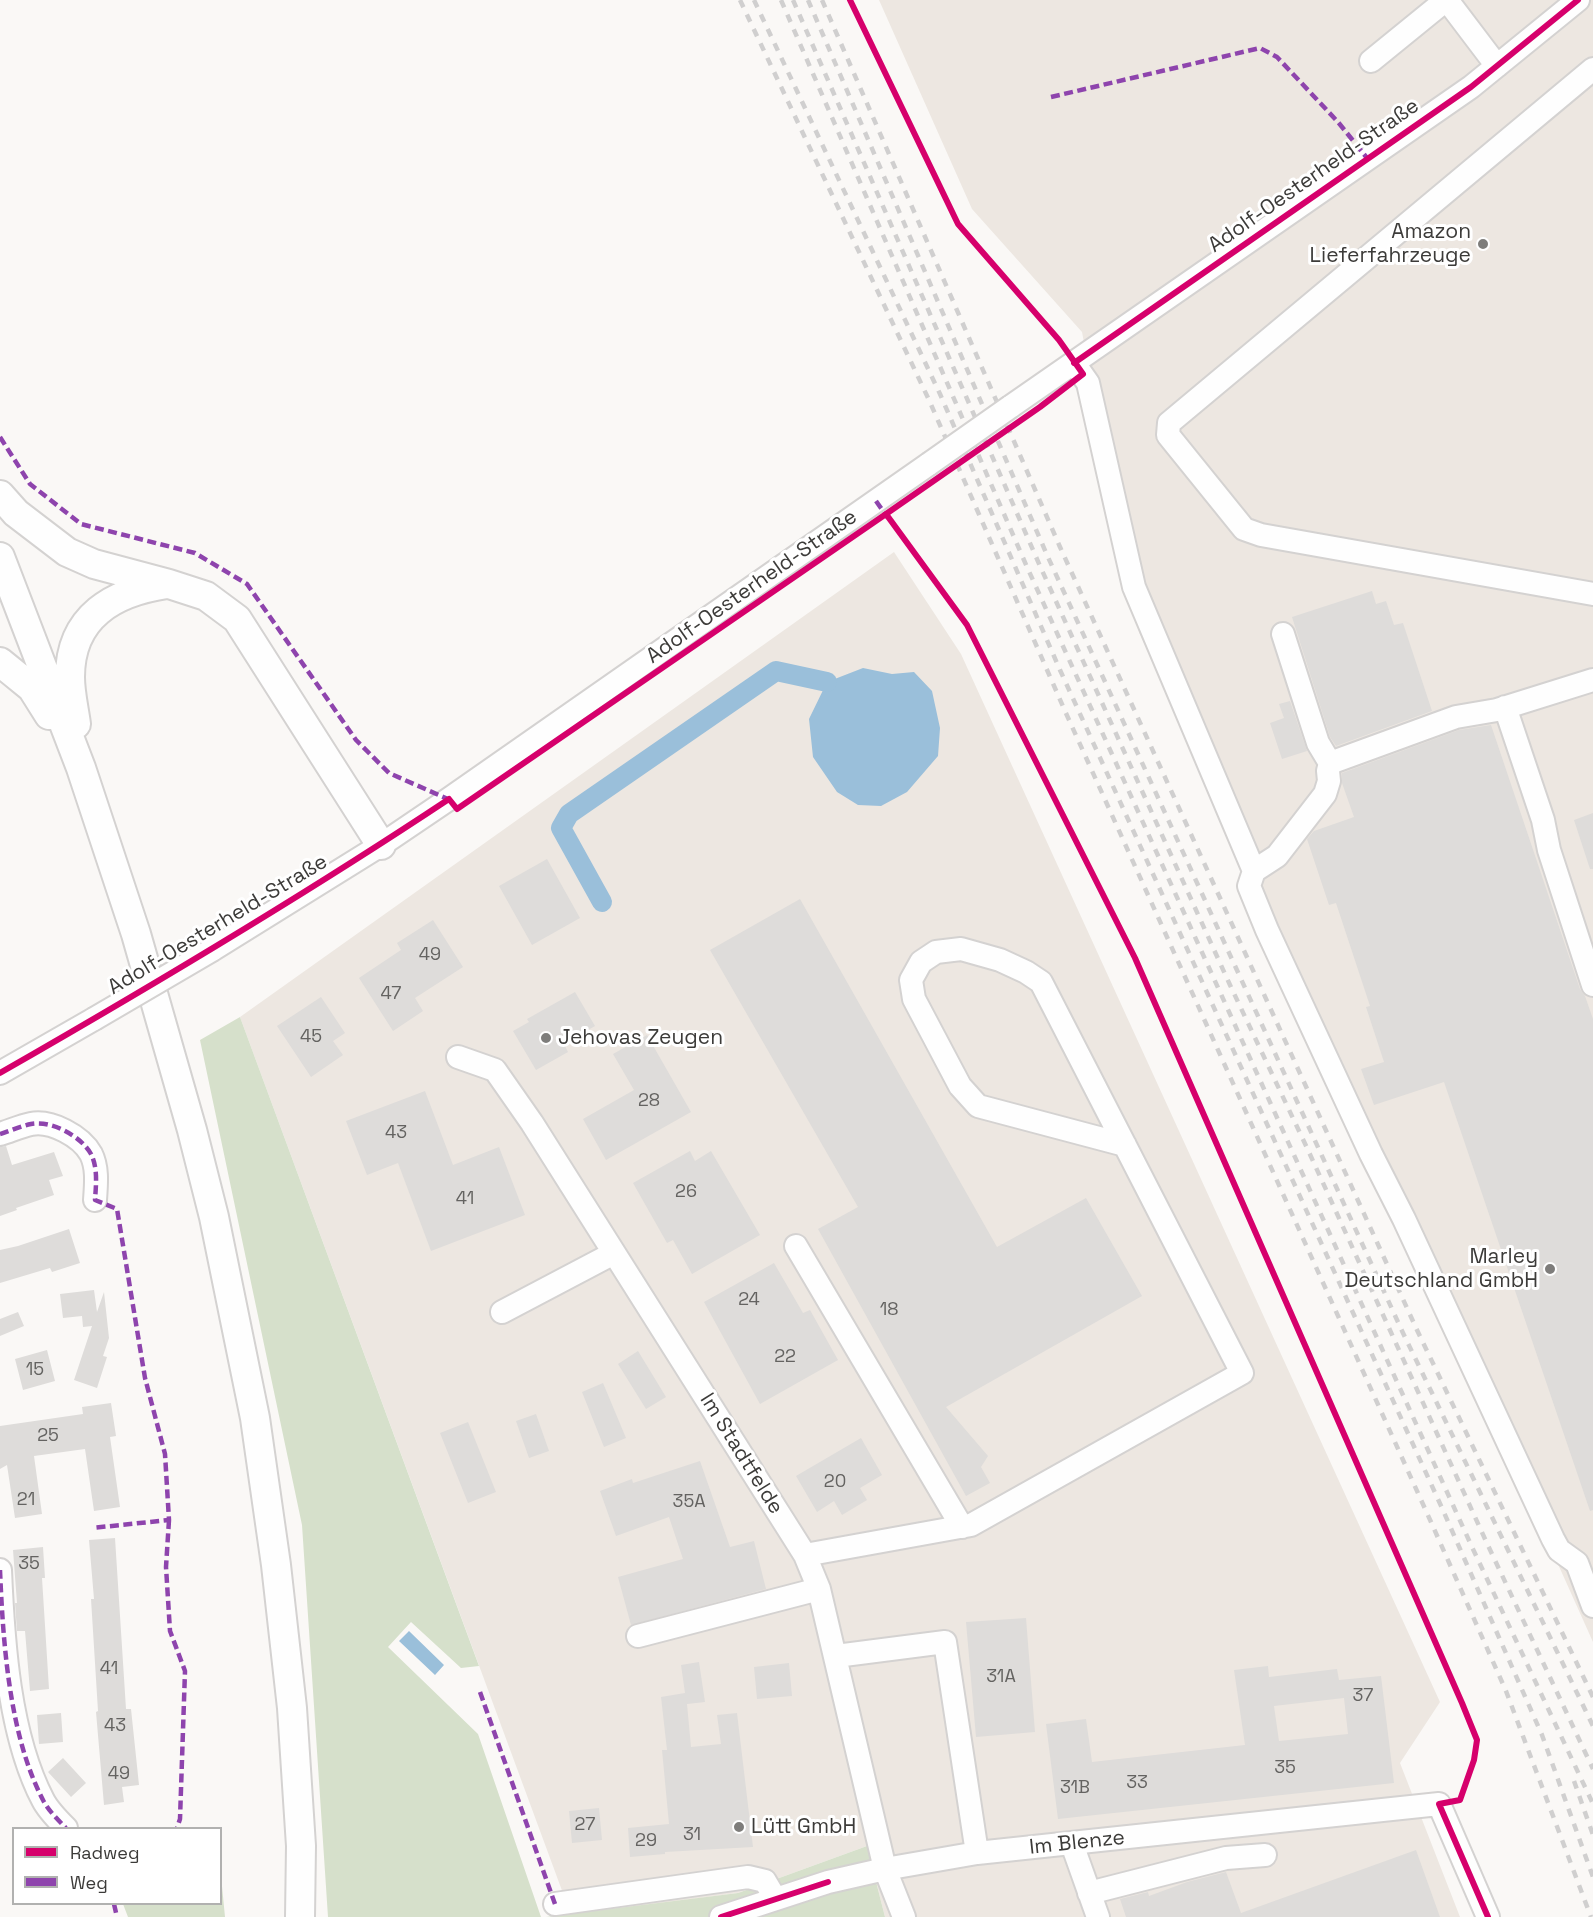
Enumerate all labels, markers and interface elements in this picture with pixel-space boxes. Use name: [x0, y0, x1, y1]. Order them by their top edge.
street label: Adolf-Oesterheld-Straße: [1204, 94, 1424, 258]
place label: Amazon Lieferfahrzeuge: [1310, 219, 1471, 269]
marker: Amazon Lieferfahrzeuge: [1476, 237, 1490, 251]
street label: Adolf-Oesterheld-Straße: [642, 505, 862, 669]
street label: Adolf-Oesterheld-Straße: [104, 849, 332, 1001]
house number: 49: [419, 944, 441, 966]
house number: 47: [381, 983, 401, 1005]
place label: Jehovas Zeugen: [558, 1025, 723, 1051]
house number: 45: [300, 1026, 322, 1048]
marker: Jehovas Zeugen: [539, 1031, 553, 1045]
house number: 28: [638, 1090, 660, 1112]
house number: 43: [385, 1122, 407, 1144]
house number: 26: [675, 1181, 697, 1203]
house number: 41: [456, 1188, 474, 1210]
place label: Marley Deutschland GmbH: [1344, 1244, 1538, 1294]
marker: Marley Deutschland GmbH: [1543, 1262, 1557, 1276]
house number: 24: [738, 1289, 760, 1311]
house number: 18: [880, 1299, 898, 1321]
house number: 22: [774, 1346, 796, 1368]
house number: 15: [26, 1359, 44, 1381]
street label: Im Stadtfelde: [694, 1389, 788, 1519]
house number: 25: [37, 1425, 59, 1447]
house number: 20: [824, 1471, 846, 1493]
house number: 21: [17, 1489, 35, 1511]
house number: 35A: [673, 1491, 705, 1513]
house number: 35: [18, 1553, 40, 1575]
house number: 41: [100, 1658, 118, 1680]
house number: 31A: [986, 1666, 1016, 1688]
house number: 37: [1352, 1685, 1374, 1707]
house number: 43: [104, 1715, 126, 1737]
house number: 35: [1274, 1757, 1296, 1779]
house number: 49: [108, 1763, 130, 1785]
house number: 33: [1126, 1772, 1148, 1794]
house number: 31B: [1060, 1777, 1090, 1799]
house number: 27: [575, 1814, 595, 1836]
place label: Lütt GmbH: [751, 1814, 856, 1840]
marker: Lütt GmbH: [732, 1820, 746, 1834]
house number: 31: [683, 1824, 701, 1846]
street label: Im Blenze: [1028, 1825, 1126, 1861]
legend: [12, 1827, 222, 1905]
house number: 29: [635, 1830, 657, 1852]
text: Radweg: [70, 1841, 140, 1864]
text: Weg: [70, 1871, 108, 1894]

